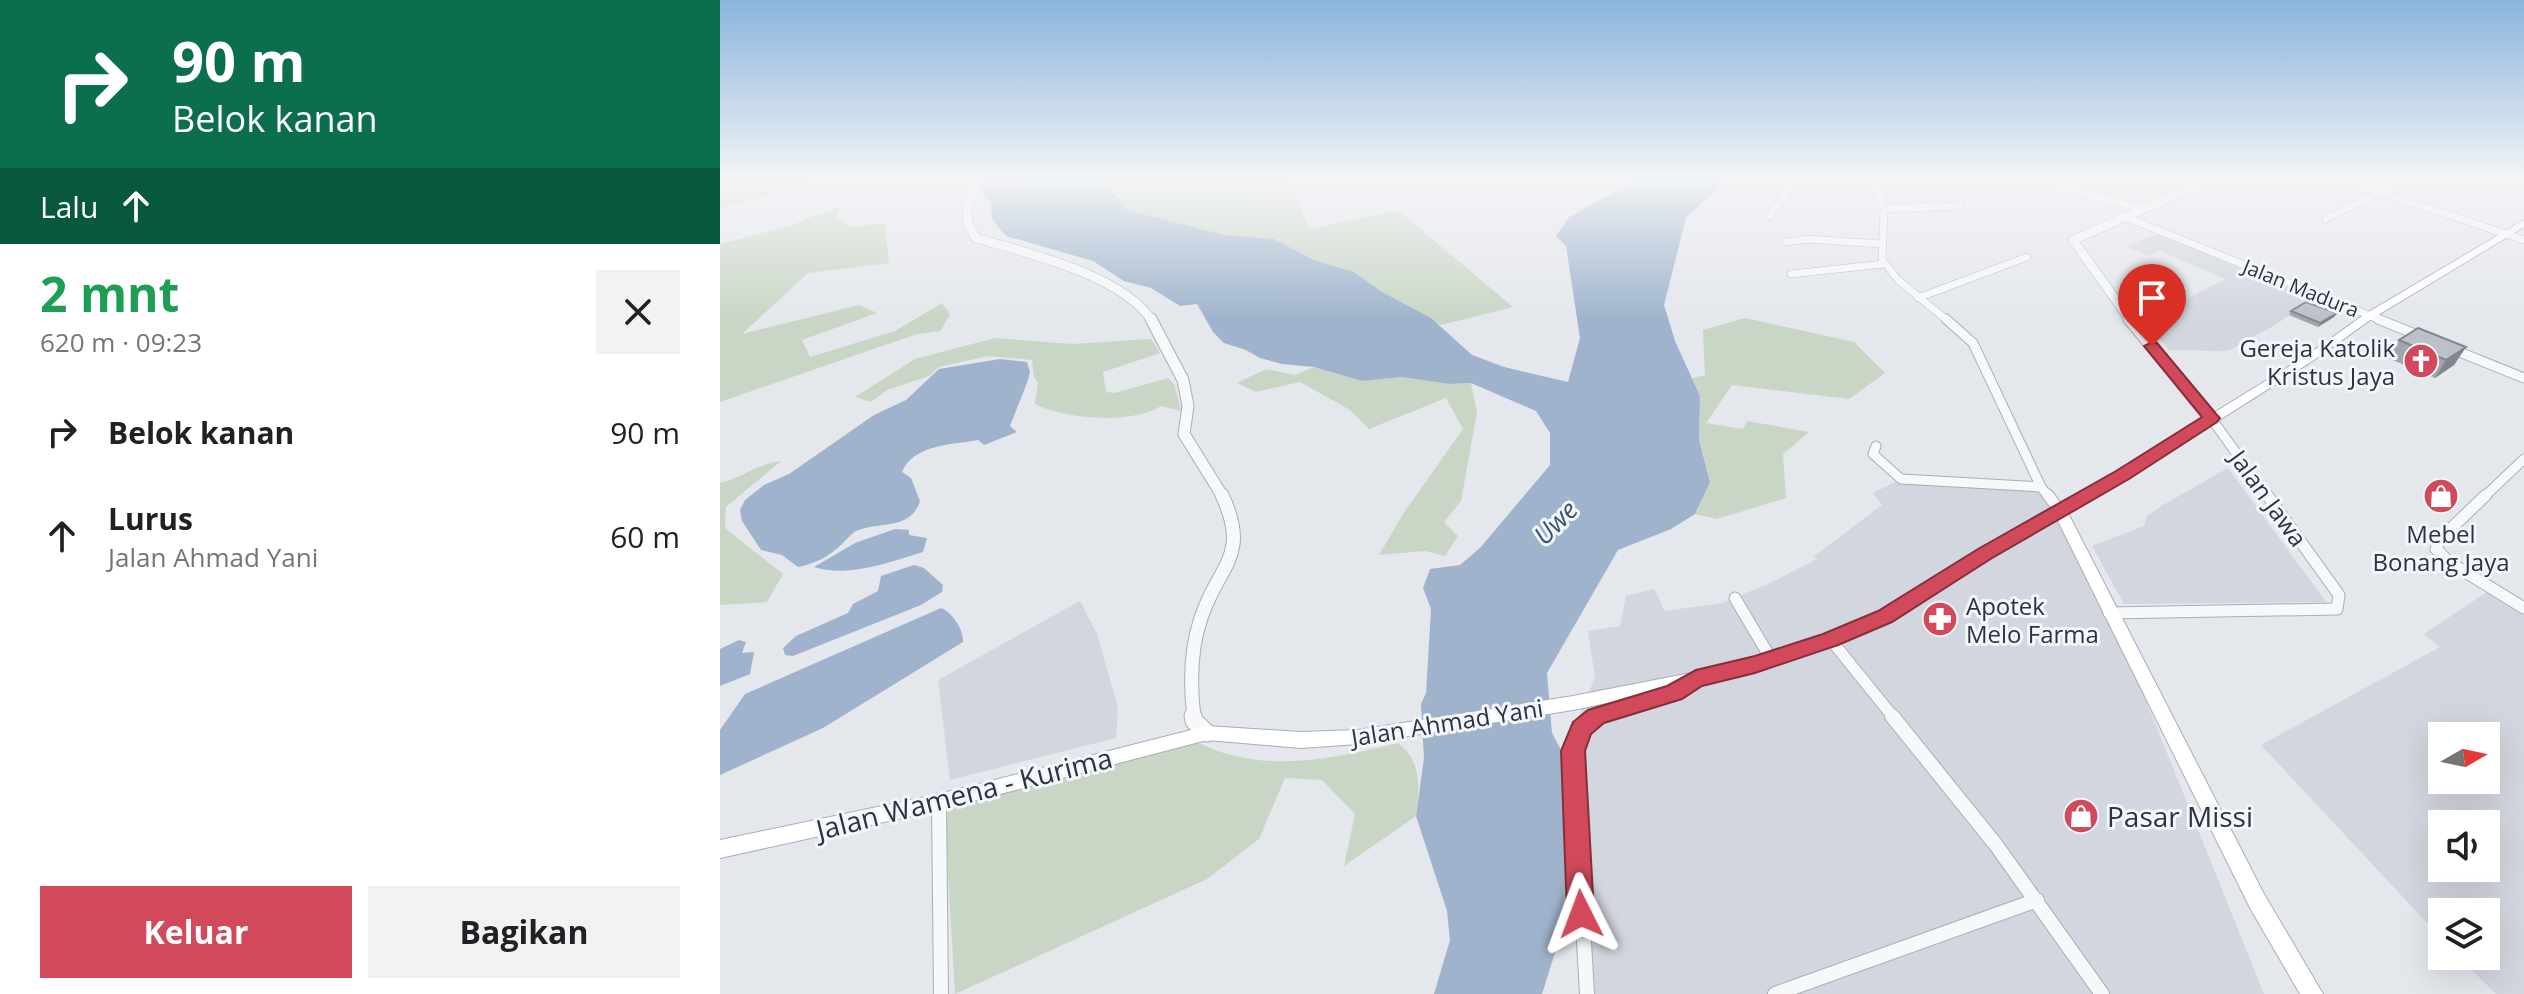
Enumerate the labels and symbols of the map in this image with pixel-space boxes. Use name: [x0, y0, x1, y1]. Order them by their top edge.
street label: Jalan Madura: [2237, 252, 2363, 324]
pin: [2118, 264, 2186, 346]
place label: Gereja Katolik Kristus Jaya: [2239, 331, 2395, 392]
church icon: Gereja Katolik Kristus Jaya: [2402, 342, 2440, 380]
street label: Jalan Jawa: [2222, 441, 2315, 553]
shop icon: Mebel Bonang Jaya: [2422, 477, 2460, 515]
water label: Uwe: [1525, 492, 1585, 552]
place label: Mebel Bonang Jaya: [2372, 517, 2510, 578]
place label: Apotek Melo Farma: [1966, 589, 2099, 650]
pharmacy icon: Apotek Melo Farma: [1921, 600, 1959, 638]
street label: Jalan Ahmad Yani: [1347, 691, 1545, 754]
north arrow: [2428, 722, 2500, 794]
street label: Jalan Wamena - Kurima: [809, 738, 1116, 849]
shop icon: Pasar Missi: [2062, 797, 2100, 835]
place label: Pasar Missi: [2107, 797, 2253, 835]
position arrow: [1539, 872, 1623, 956]

